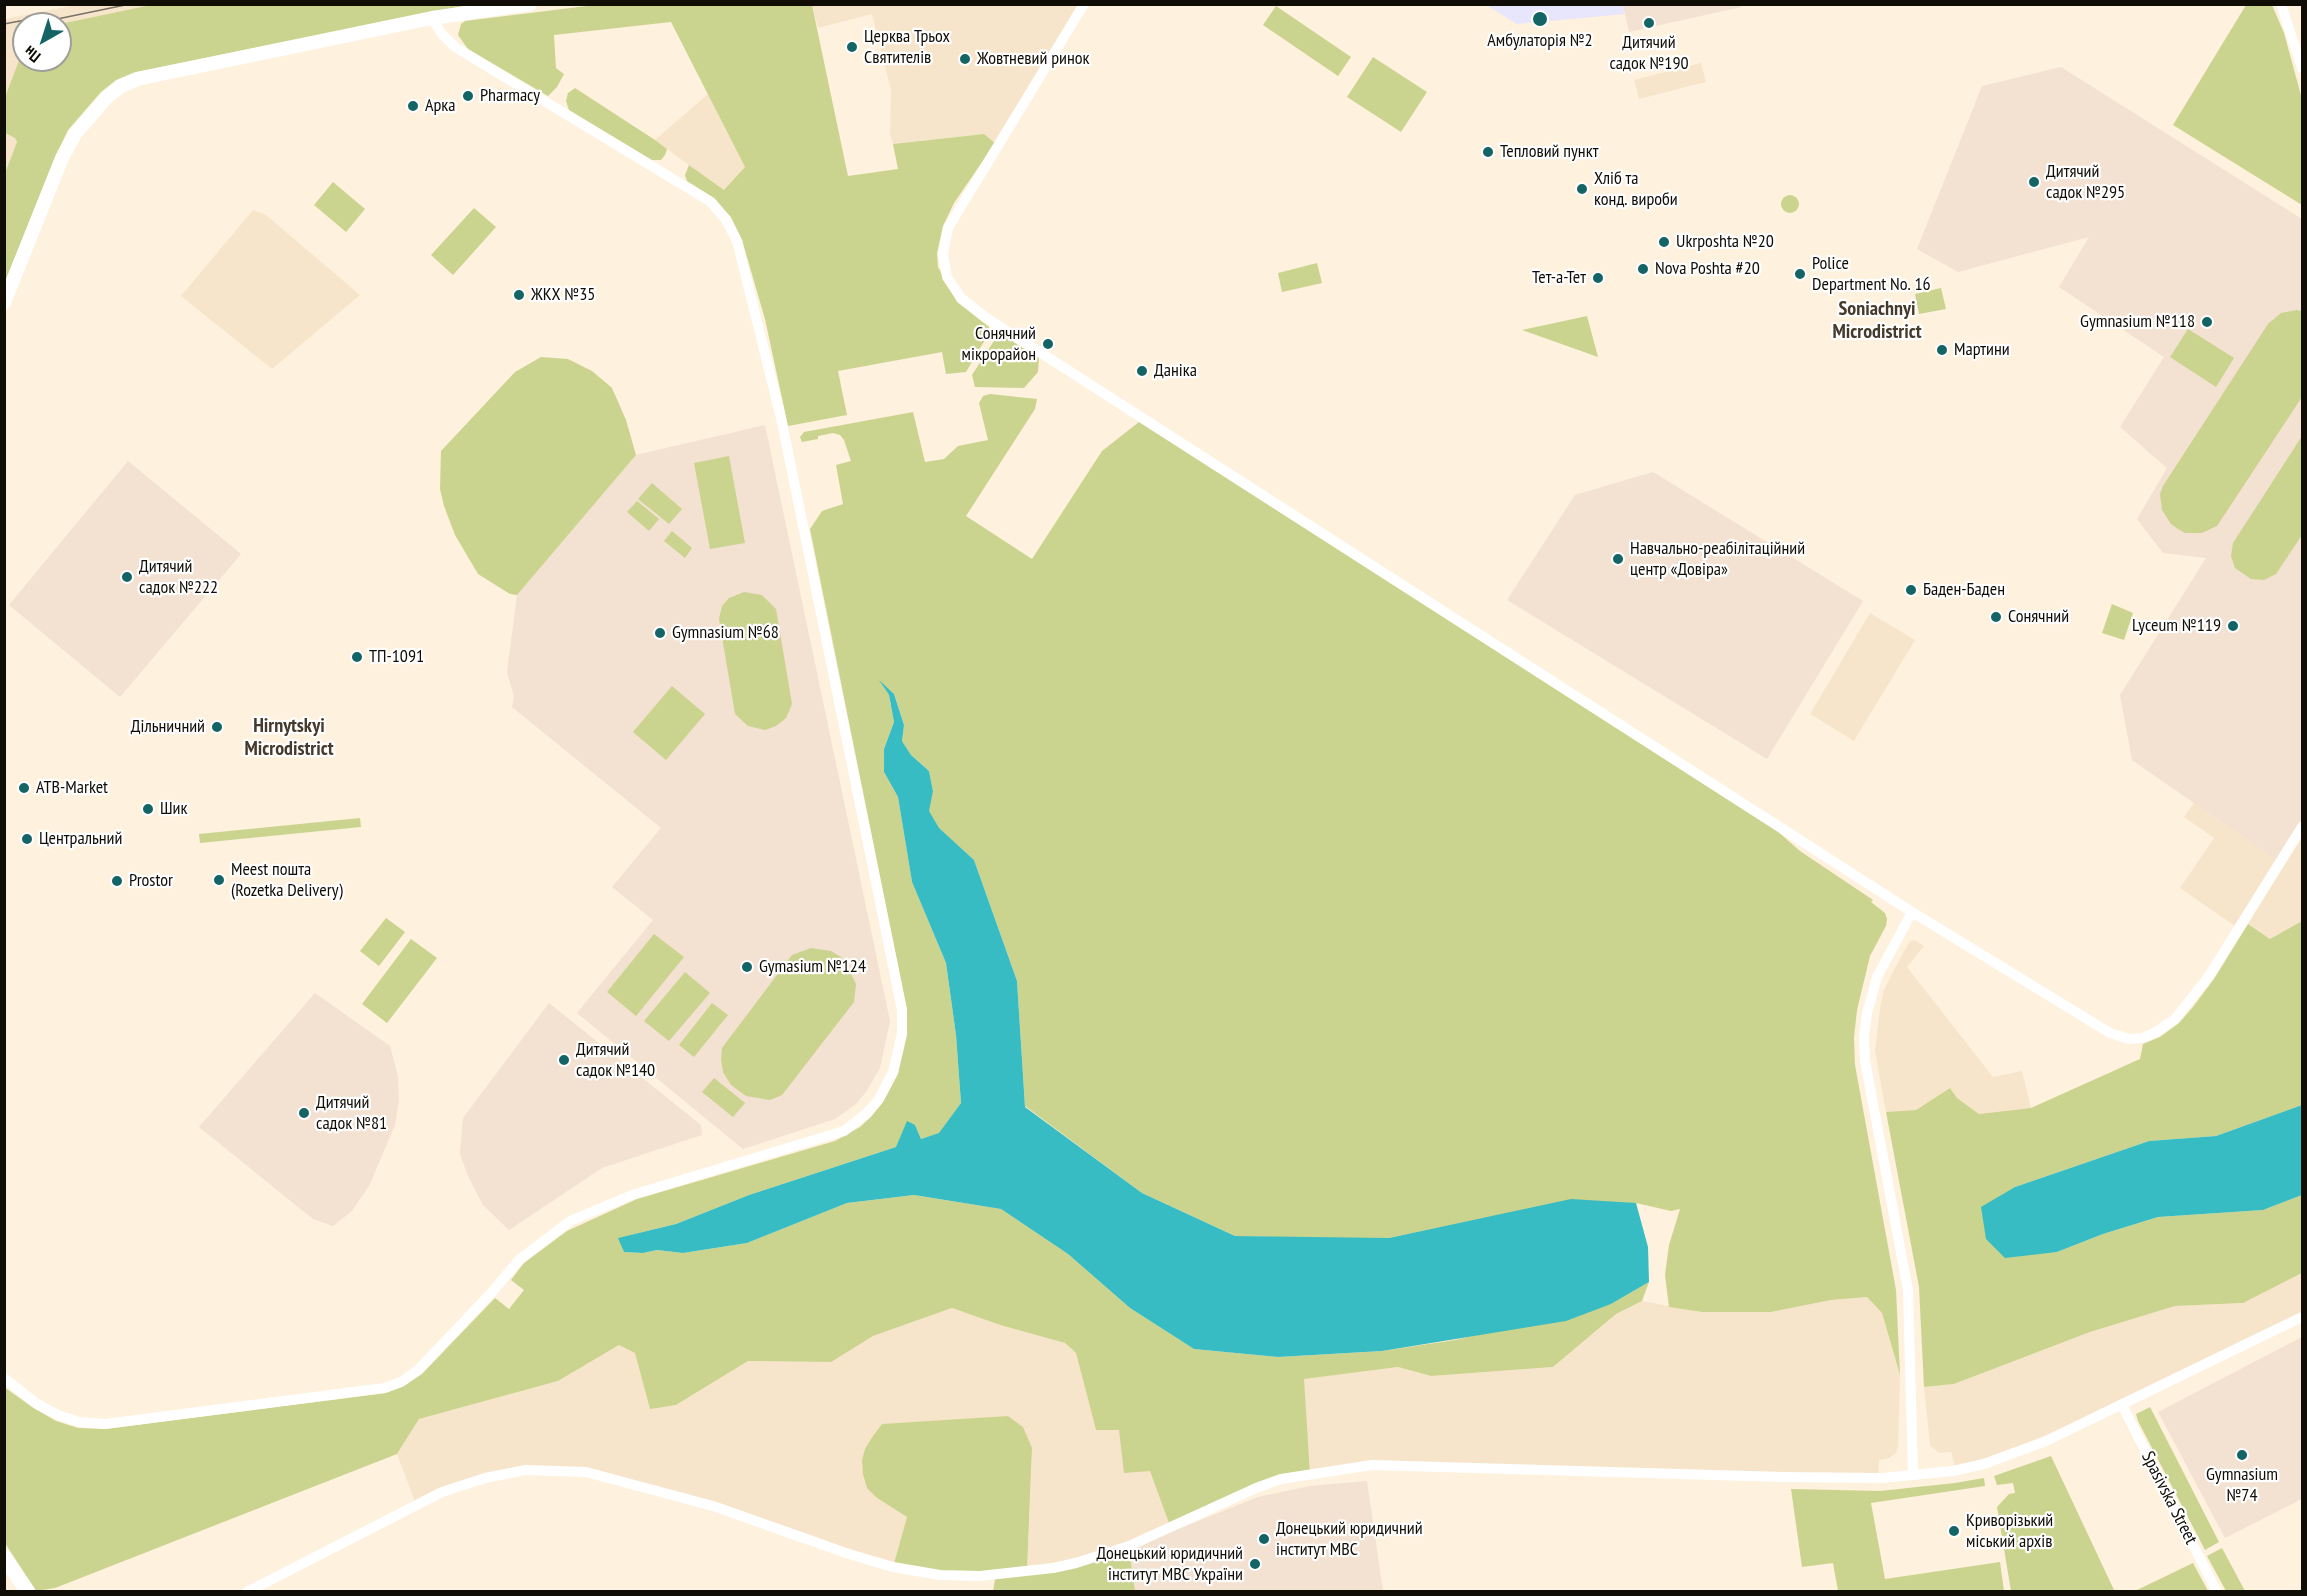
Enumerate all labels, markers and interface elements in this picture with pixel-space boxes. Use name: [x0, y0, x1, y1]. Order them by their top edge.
marker: Амбулаторія №2: [1531, 10, 1549, 28]
north arrow: [12, 12, 72, 72]
marker: Дитячий садок №190: [1642, 16, 1656, 30]
place label: Церква Трьох Святителів: [864, 26, 950, 68]
place label: Амбулаторія №2: [1487, 30, 1593, 52]
place label: Дитячий садок №190: [1609, 32, 1689, 74]
marker: Церква Трьох Святителів: [845, 40, 859, 54]
text: Пн: [20, 42, 44, 67]
place label: Жовтневий ринок: [977, 48, 1089, 70]
marker: Жовтневий ринок: [958, 52, 972, 66]
place label: Pharmacy: [480, 85, 540, 107]
marker: Pharmacy: [461, 89, 475, 103]
place label: Арка: [425, 95, 456, 117]
marker: Арка: [406, 99, 420, 113]
place label: Тепловий пункт: [1500, 141, 1598, 163]
marker: Тепловий пункт: [1481, 145, 1495, 159]
place label: Дитячий садок №295: [2046, 161, 2125, 204]
place label: Хліб та конд. вироби: [1594, 168, 1678, 210]
marker: Дитячий садок №295: [2027, 175, 2041, 189]
marker: Хліб та конд. вироби: [1575, 182, 1589, 196]
place label: Ukrposhta №20: [1676, 231, 1774, 253]
marker: Ukrposhta №20: [1657, 235, 1671, 249]
place label: Police Department No. 16: [1812, 253, 1931, 296]
place label: Nova Poshta #20: [1655, 258, 1760, 280]
marker: Nova Poshta #20: [1636, 262, 1650, 276]
place label: Тет-а-Тет: [1532, 267, 1586, 289]
marker: Police Department No. 16: [1793, 267, 1807, 281]
marker: Тет-а-Тет: [1591, 271, 1605, 285]
place label: ЖКХ №35: [531, 284, 595, 306]
marker: ЖКХ №35: [512, 288, 526, 302]
district label: Soniachnyi Microdistrict: [1833, 297, 1921, 344]
place label: Gymnasium №118: [2080, 311, 2195, 333]
marker: Gymnasium №118: [2200, 315, 2214, 329]
place label: Сонячний мікрорайон: [962, 323, 1036, 366]
marker: Сонячний мікрорайон: [1041, 337, 1055, 351]
place label: Мартини: [1954, 339, 2010, 361]
marker: Мартини: [1935, 343, 1949, 357]
place label: Даніка: [1154, 360, 1197, 382]
marker: Даніка: [1135, 364, 1149, 378]
place label: Навчально-реабілітаційний центр «Довіра»: [1630, 538, 1805, 580]
marker: Навчально-реабілітаційний центр «Довіра»: [1611, 552, 1625, 566]
place label: Дитячий садок №222: [139, 556, 218, 598]
marker: Дитячий садок №222: [120, 570, 134, 584]
place label: Баден-Баден: [1923, 579, 2005, 601]
marker: Баден-Баден: [1904, 583, 1918, 597]
place label: Сонячний: [2008, 606, 2069, 628]
marker: Сонячний: [1989, 610, 2003, 624]
place label: Lyceum №119: [2132, 615, 2221, 637]
marker: Lyceum №119: [2226, 619, 2240, 633]
place label: Gymnasium №68: [672, 622, 779, 644]
marker: Gymnasium №68: [653, 626, 667, 640]
place label: ТП-1091: [369, 646, 424, 668]
marker: ТП-1091: [350, 650, 364, 664]
district label: Hirnytskyi Microdistrict: [245, 714, 333, 761]
place label: Дільничний: [131, 716, 205, 738]
marker: Дільничний: [210, 720, 224, 734]
place label: ATB-Market: [36, 777, 108, 799]
marker: ATB-Market: [17, 781, 31, 795]
place label: Шик: [160, 798, 187, 820]
marker: Шик: [141, 802, 155, 816]
place label: Центральний: [39, 828, 122, 850]
marker: Центральний: [20, 832, 34, 846]
place label: Meest пошта (Rozetka Delivery): [231, 859, 343, 902]
place label: Prostor: [129, 870, 173, 892]
marker: Meest пошта (Rozetka Delivery): [212, 873, 226, 887]
marker: Prostor: [110, 874, 124, 888]
place label: Gymasium №124: [759, 956, 866, 978]
marker: Gymasium №124: [740, 960, 754, 974]
place label: Дитячий садок №140: [576, 1039, 655, 1082]
marker: Дитячий садок №140: [557, 1053, 571, 1067]
place label: Дитячий садок №81: [316, 1092, 387, 1134]
marker: Дитячий садок №81: [297, 1106, 311, 1120]
street label: Spasivska Street: [2136, 1448, 2202, 1548]
marker: Gymnasium №74: [2235, 1448, 2249, 1462]
place label: Gymnasium №74: [2206, 1464, 2278, 1506]
place label: Криворізький міський архів: [1966, 1510, 2053, 1552]
place label: Донецький юридичний інститут МВС: [1276, 1518, 1423, 1561]
marker: Криворізький міський архів: [1947, 1524, 1961, 1538]
marker: Донецький юридичний інститут МВС: [1257, 1532, 1271, 1546]
place label: Донецький юридичний інститут МВС України: [1096, 1543, 1243, 1586]
marker: Донецький юридичний інститут МВС України: [1248, 1557, 1262, 1571]

